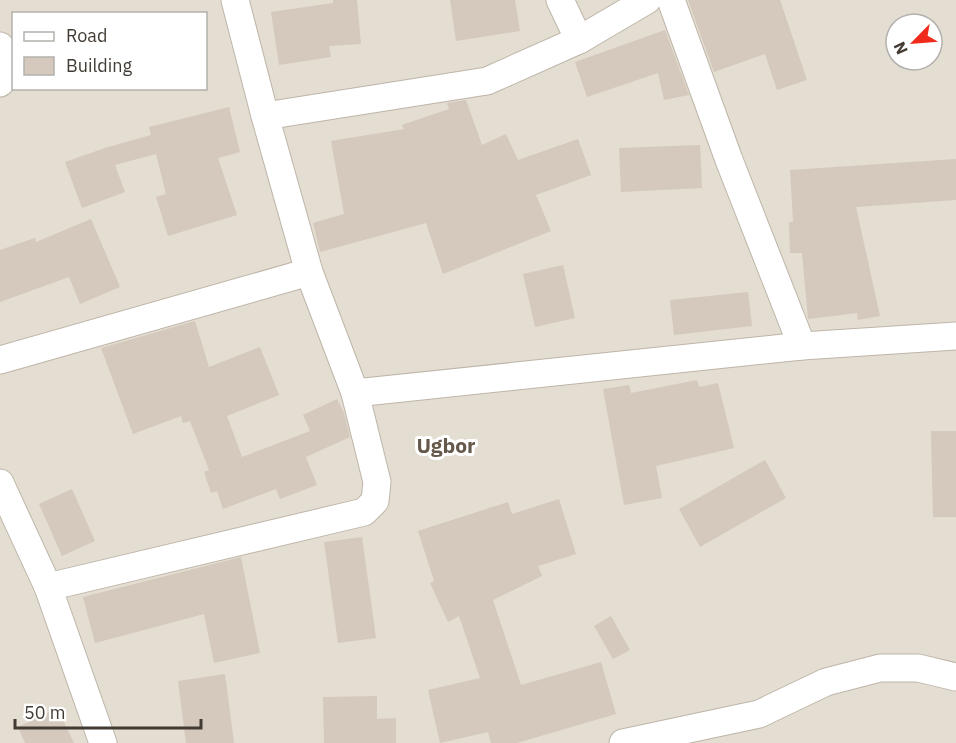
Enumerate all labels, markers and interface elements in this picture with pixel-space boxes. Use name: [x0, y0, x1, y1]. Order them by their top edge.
legend: [12, 12, 207, 90]
north arrow: [884, 12, 944, 72]
text: Road: [66, 24, 107, 47]
text: N: [889, 39, 912, 58]
text: Building: [66, 54, 133, 77]
district label: Ugbor: [416, 431, 476, 459]
scale bar: [15, 692, 201, 730]
text: 50 m: [24, 701, 66, 724]

